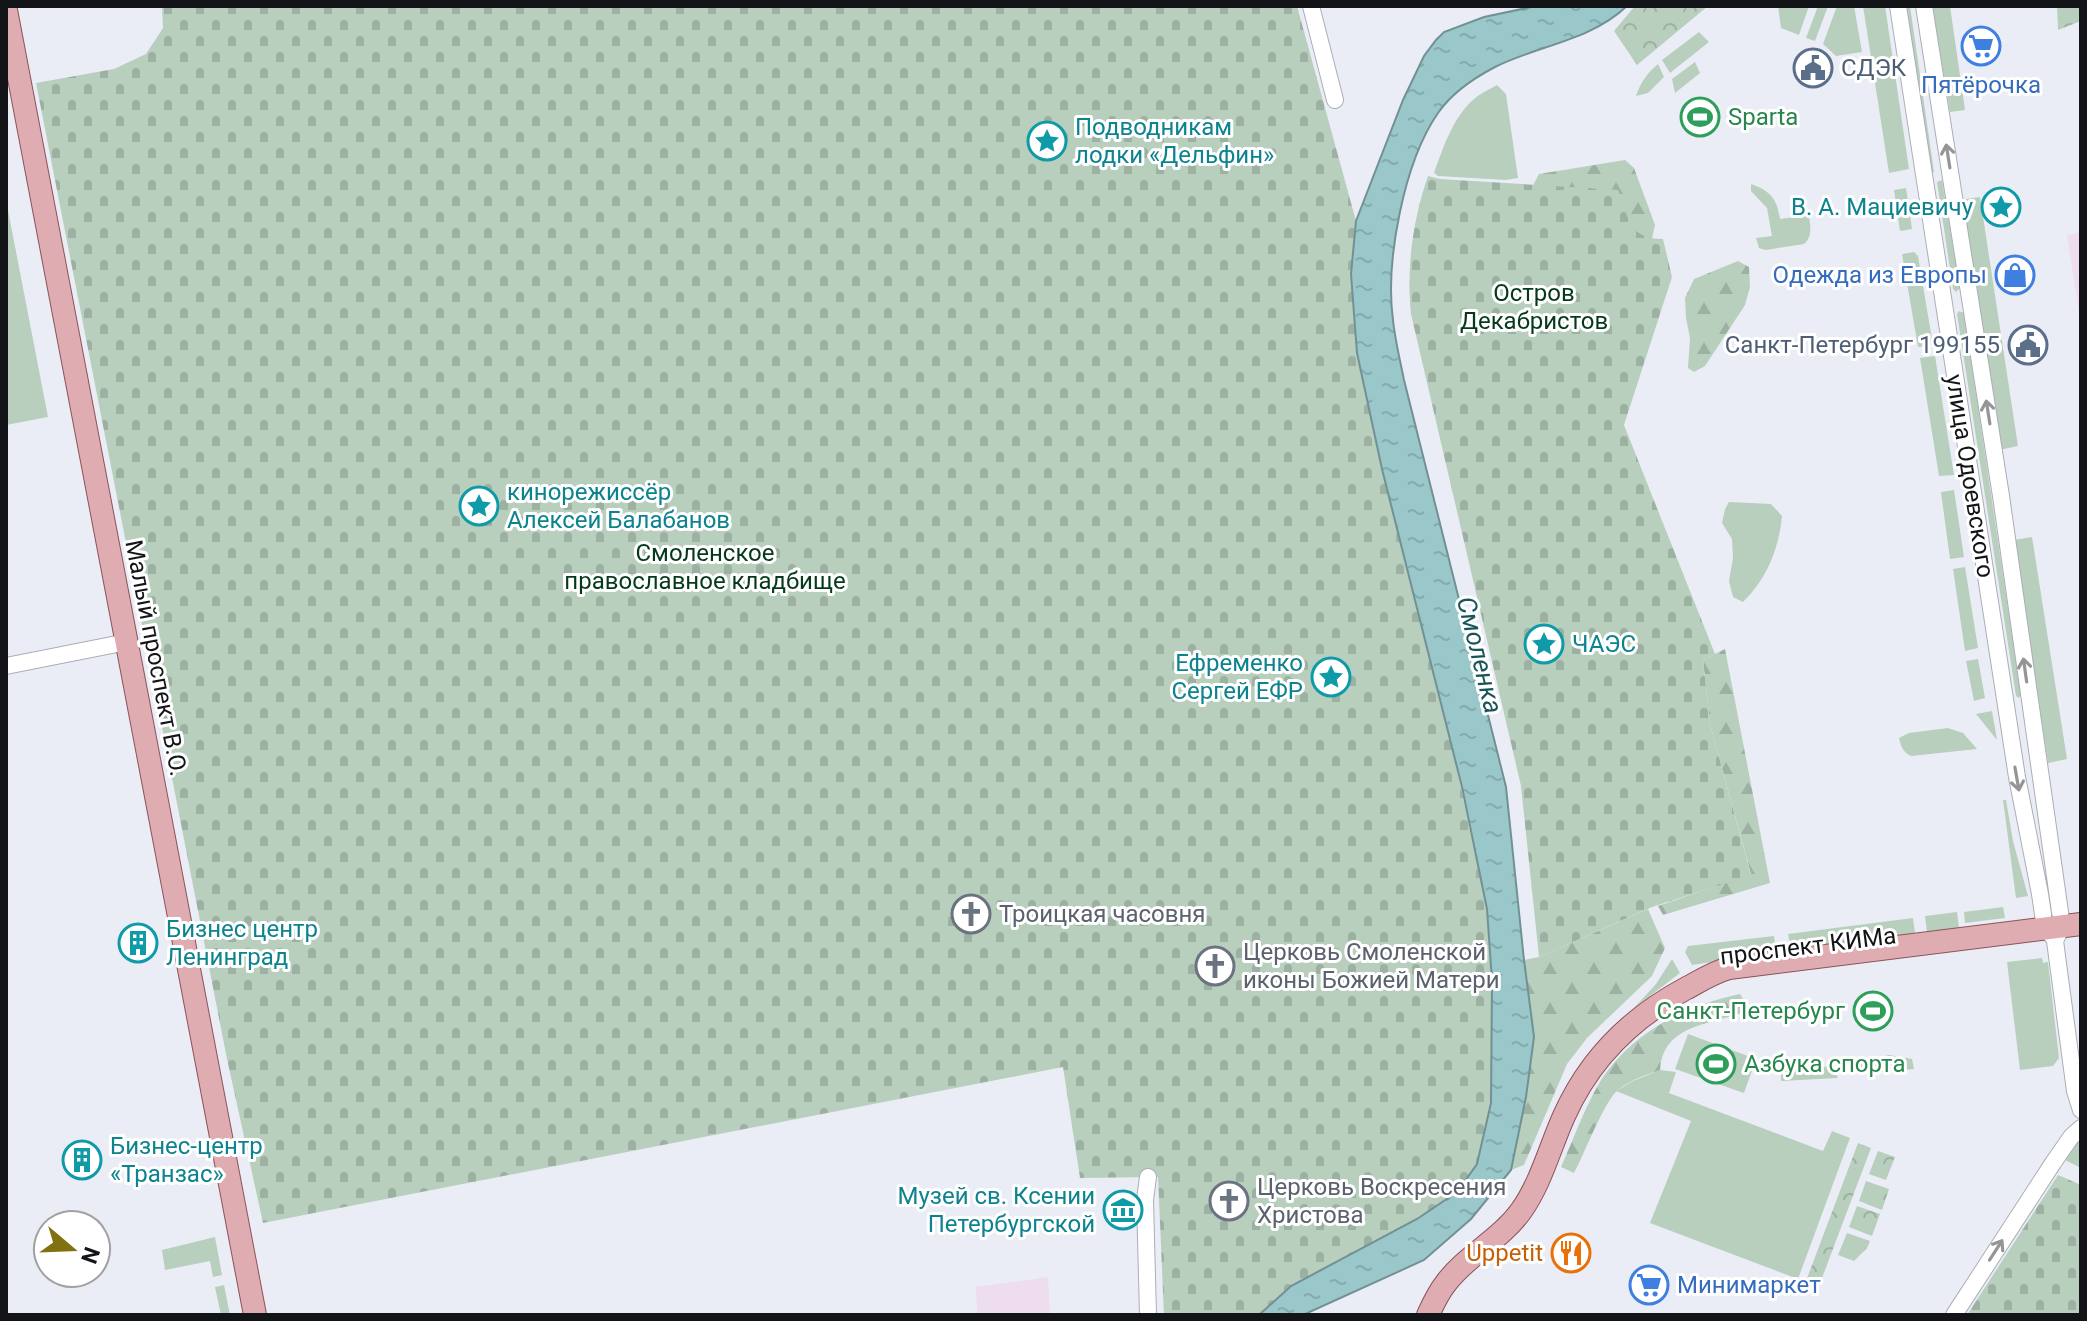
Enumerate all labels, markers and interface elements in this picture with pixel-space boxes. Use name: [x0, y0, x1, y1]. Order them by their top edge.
supermarket icon: Пятёрочка: [1960, 25, 2002, 67]
public building icon: СДЭК: [1792, 47, 1834, 89]
place label: СДЭК: [1841, 54, 1907, 82]
place label: Пятёрочка: [1921, 71, 2041, 99]
sports icon: Sparta: [1679, 96, 1721, 138]
place label: Sparta: [1728, 103, 1798, 131]
place label: Подводникам лодки «Дельфин»: [1075, 113, 1274, 169]
place icon: Подводникам лодки «Дельфин»: [1026, 120, 1068, 162]
one-way arrow: [1940, 143, 1955, 169]
place icon: В. А. Мациевичу: [1980, 186, 2022, 228]
place label: В. А. Мациевичу: [1791, 193, 1974, 221]
shop icon: Одежда из Европы: [1994, 254, 2036, 296]
place label: Одежда из Европы: [1772, 261, 1987, 289]
park label: Остров Декабристов: [1460, 279, 1608, 335]
public building icon: Санкт-Петербург 199155: [2007, 324, 2049, 366]
place label: Санкт-Петербург 199155: [1725, 331, 2000, 359]
street label: улица Одоевского: [1940, 372, 2000, 580]
one-way arrow: [1980, 400, 1995, 426]
place label: кинорежиссёр Алексей Балабанов: [507, 478, 730, 534]
place icon: кинорежиссёр Алексей Балабанов: [458, 485, 500, 527]
street label: Малый проспект В.О.: [119, 538, 193, 778]
park label: Смоленское православное кладбище: [564, 539, 846, 595]
water label: Смоленка: [1451, 594, 1509, 716]
place icon: ЧАЭС: [1523, 623, 1565, 665]
place label: ЧАЭС: [1572, 630, 1636, 658]
place label: Ефременко Сергей ЕФР: [1171, 649, 1303, 705]
place icon: Ефременко Сергей ЕФР: [1310, 656, 1352, 698]
one-way arrow: [2017, 658, 2032, 683]
one-way arrow: [2011, 766, 2026, 792]
church icon: Троицкая часовня: [950, 893, 992, 935]
place label: Троицкая часовня: [999, 900, 1206, 928]
place label: Бизнес центр Ленинград: [166, 915, 318, 971]
street label: проспект КИМа: [1718, 921, 1898, 971]
building icon: Бизнес центр Ленинград: [117, 922, 159, 964]
place label: Церковь Смоленской иконы Божией Матери: [1243, 938, 1500, 994]
church icon: Церковь Смоленской иконы Божией Матери: [1194, 945, 1236, 987]
sports icon: Санкт-Петербург: [1852, 990, 1894, 1032]
place label: Санкт-Петербург: [1657, 997, 1845, 1025]
sports icon: Азбука спорта: [1695, 1043, 1737, 1085]
place label: Азбука спорта: [1744, 1050, 1906, 1078]
place label: Бизнес-центр «Транзас»: [110, 1132, 263, 1188]
building icon: Бизнес-центр «Транзас»: [61, 1139, 103, 1181]
place label: Церковь Воскресения Христова: [1257, 1173, 1506, 1229]
church icon: Церковь Воскресения Христова: [1208, 1180, 1250, 1222]
place label: Музей св. Ксении Петербургской: [897, 1182, 1095, 1238]
museum icon: Музей св. Ксении Петербургской: [1102, 1189, 1144, 1231]
north arrow: [32, 1209, 112, 1289]
restaurant icon: Uppetit: [1550, 1232, 1592, 1274]
place label: Uppetit: [1466, 1239, 1543, 1267]
one-way arrow: [1988, 1239, 2005, 1261]
text: N: [76, 1244, 105, 1267]
supermarket icon: Минимаркет: [1628, 1264, 1670, 1306]
place label: Минимаркет: [1677, 1271, 1821, 1299]

